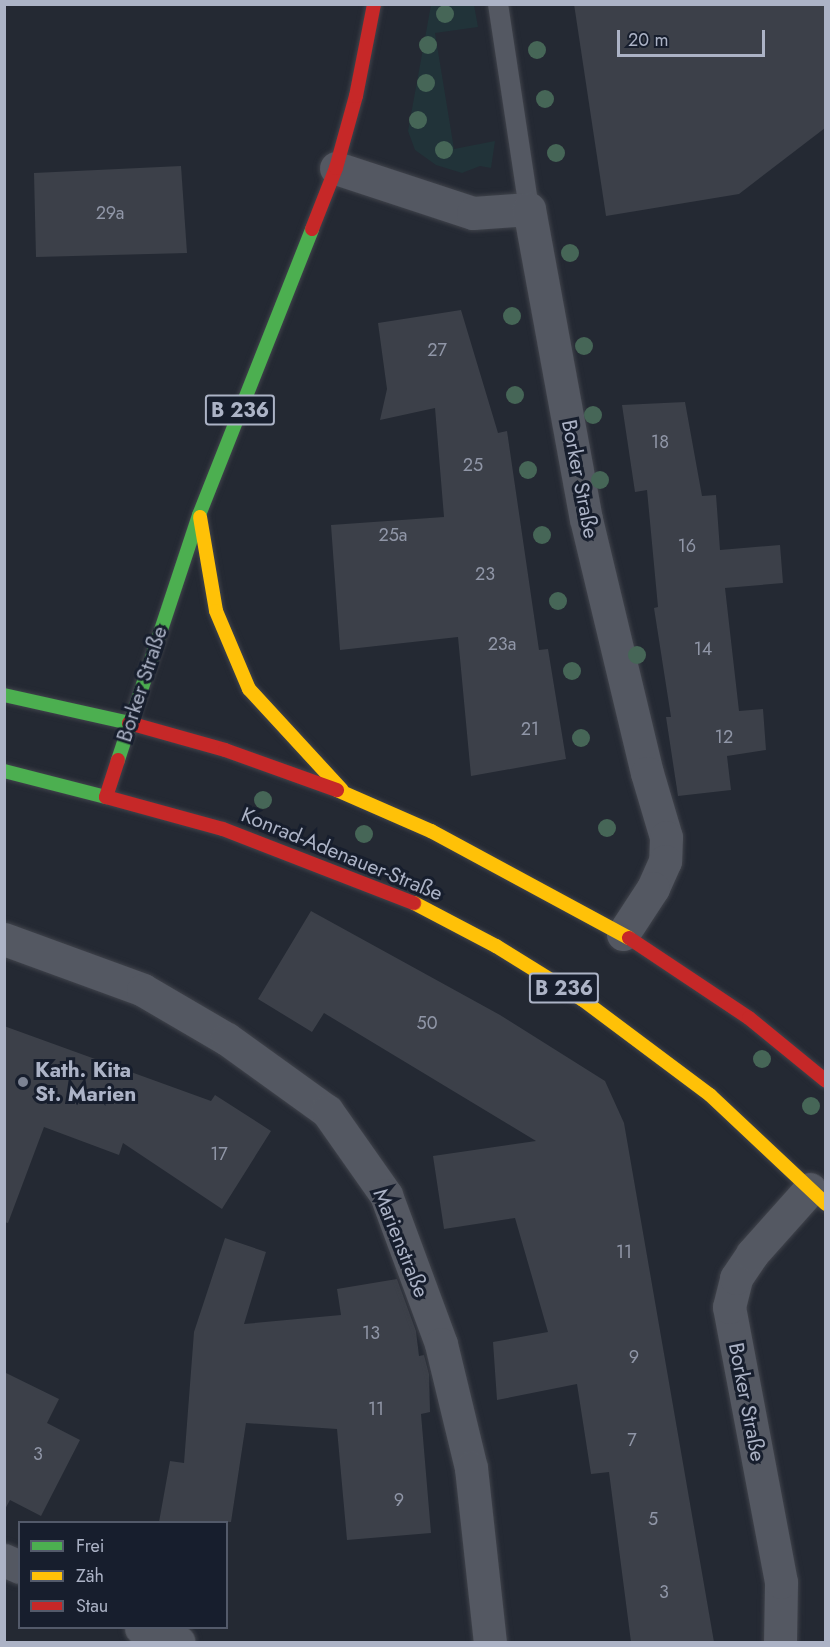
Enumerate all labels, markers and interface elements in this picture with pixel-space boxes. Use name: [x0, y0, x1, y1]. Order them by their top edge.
scale bar: [620, 18, 768, 56]
text: 20 m: [628, 27, 668, 53]
house number: 29a: [96, 202, 124, 224]
house number: 27: [427, 339, 447, 361]
road number: B 236: [204, 393, 276, 427]
street label: Borker Straße: [556, 418, 604, 540]
house number: 18: [651, 431, 669, 453]
house number: 25: [463, 454, 483, 476]
house number: 25a: [378, 524, 408, 546]
house number: 16: [678, 535, 696, 557]
house number: 23: [475, 563, 495, 585]
street label: Borker Straße: [111, 623, 173, 745]
house number: 23a: [488, 633, 516, 655]
house number: 14: [694, 638, 712, 660]
house number: 21: [521, 718, 539, 740]
house number: 12: [715, 726, 733, 748]
street label: Konrad-Adenauer-Straße: [238, 802, 446, 906]
road number: B 236: [528, 971, 600, 1005]
house number: 50: [417, 1012, 437, 1034]
place label: Kath. Kita St. Marien: [35, 1057, 136, 1107]
marker: Kath. Kita St. Marien: [16, 1075, 30, 1089]
house number: 17: [210, 1143, 228, 1165]
street label: Marienstraße: [368, 1185, 434, 1301]
house number: 11: [616, 1241, 632, 1263]
house number: 13: [362, 1322, 380, 1344]
street label: Borker Straße: [723, 1341, 771, 1463]
house number: 9: [629, 1346, 639, 1368]
house number: 11: [368, 1398, 384, 1420]
house number: 7: [627, 1429, 637, 1451]
house number: 3: [33, 1443, 43, 1465]
house number: 9: [394, 1489, 404, 1511]
house number: 5: [648, 1508, 658, 1530]
legend: [18, 1521, 228, 1629]
text: Frei: [76, 1533, 105, 1559]
text: Zäh: [76, 1563, 104, 1589]
house number: 3: [659, 1581, 669, 1603]
text: Stau: [76, 1593, 108, 1619]

